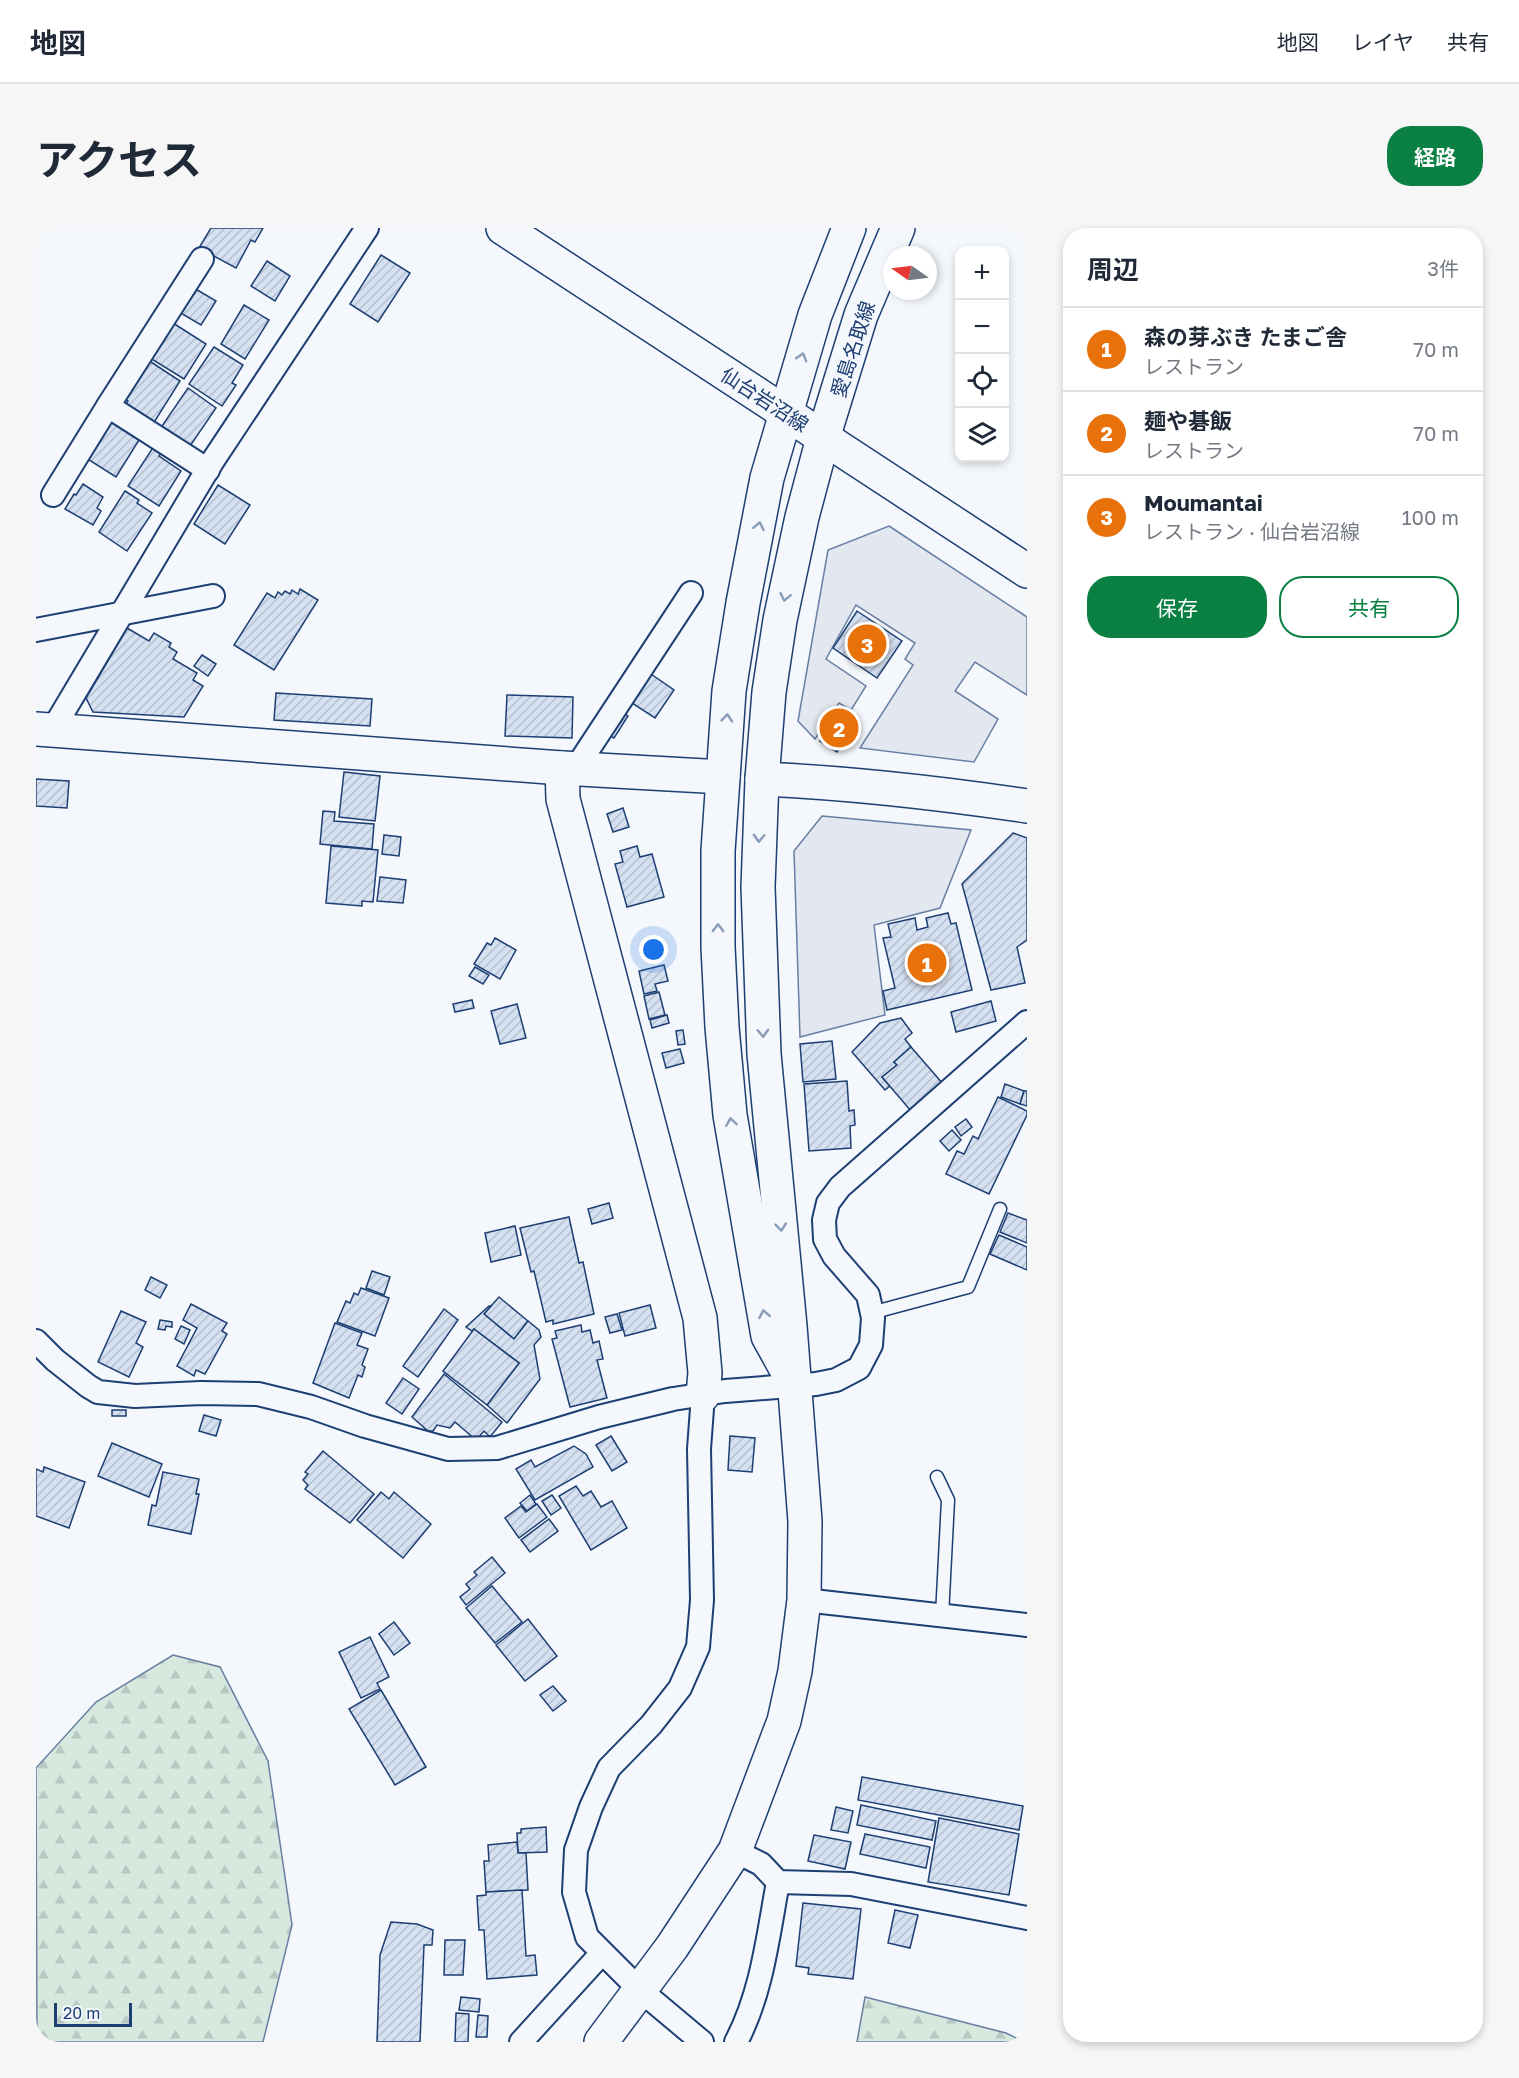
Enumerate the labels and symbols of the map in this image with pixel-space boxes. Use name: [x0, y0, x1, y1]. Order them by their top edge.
north arrow: [883, 246, 937, 300]
street label: 愛島名取線: [825, 298, 879, 400]
one-way arrow: [795, 352, 807, 363]
street label: 仙台岩沼線: [717, 362, 813, 436]
one-way arrow: [752, 521, 765, 531]
one-way arrow: [779, 591, 792, 601]
pin: 3: [848, 622, 886, 666]
pin: 2: [820, 706, 858, 750]
one-way arrow: [720, 714, 733, 723]
one-way arrow: [753, 833, 766, 842]
one-way arrow: [712, 923, 724, 932]
your location: [639, 935, 668, 964]
pin: 1: [908, 940, 946, 986]
one-way arrow: [757, 1028, 769, 1037]
one-way arrow: [726, 1117, 738, 1127]
one-way arrow: [774, 1222, 787, 1231]
one-way arrow: [758, 1309, 771, 1319]
scale bar: [54, 2000, 132, 2028]

